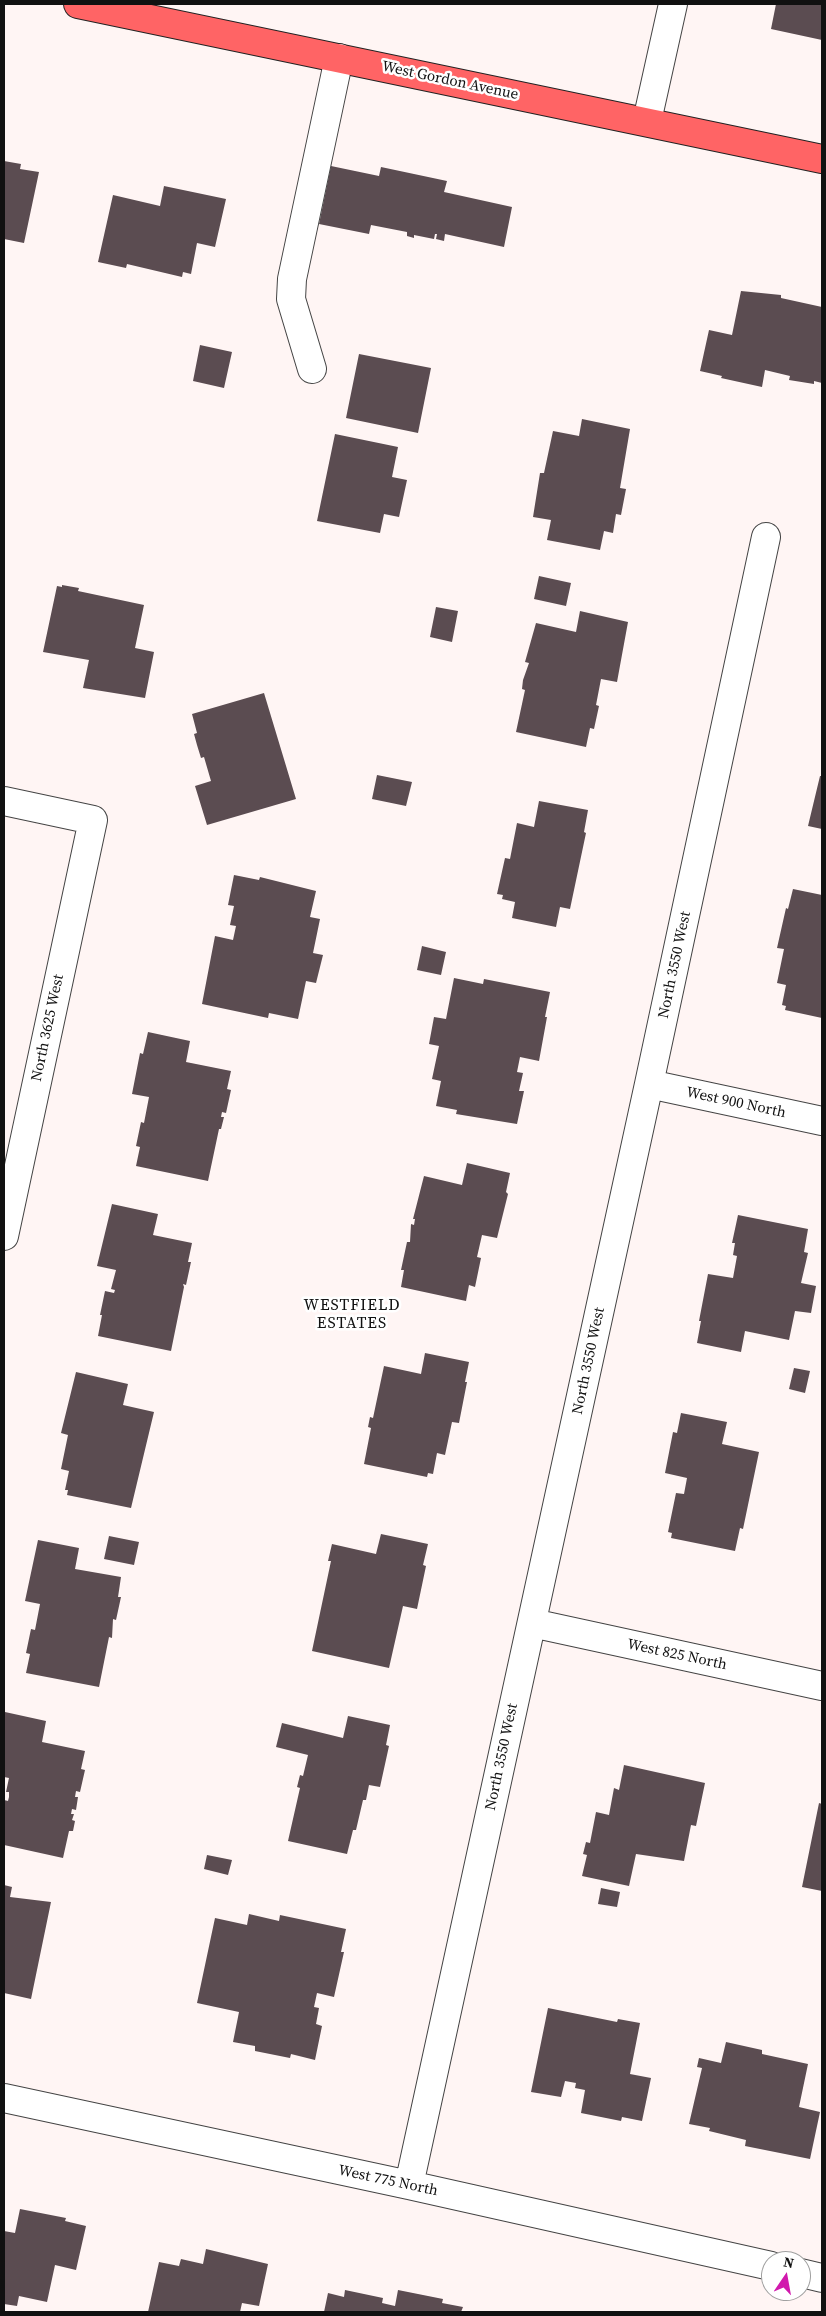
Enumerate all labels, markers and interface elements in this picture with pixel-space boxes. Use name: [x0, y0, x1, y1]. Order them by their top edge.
street label: West Gordon Avenue: [380, 58, 520, 104]
street label: North 3550 West: [655, 910, 695, 1020]
street label: North 3625 West: [28, 973, 68, 1083]
street label: West 900 North: [684, 1084, 788, 1122]
district label: WESTFIELD ESTATES: [302, 1296, 402, 1334]
street label: North 3550 West: [569, 1306, 609, 1416]
street label: West 825 North: [625, 1636, 729, 1674]
street label: North 3550 West: [482, 1702, 522, 1812]
street label: West 775 North: [336, 2162, 440, 2200]
north arrow: [761, 2251, 811, 2301]
text: N: [782, 2251, 796, 2273]

